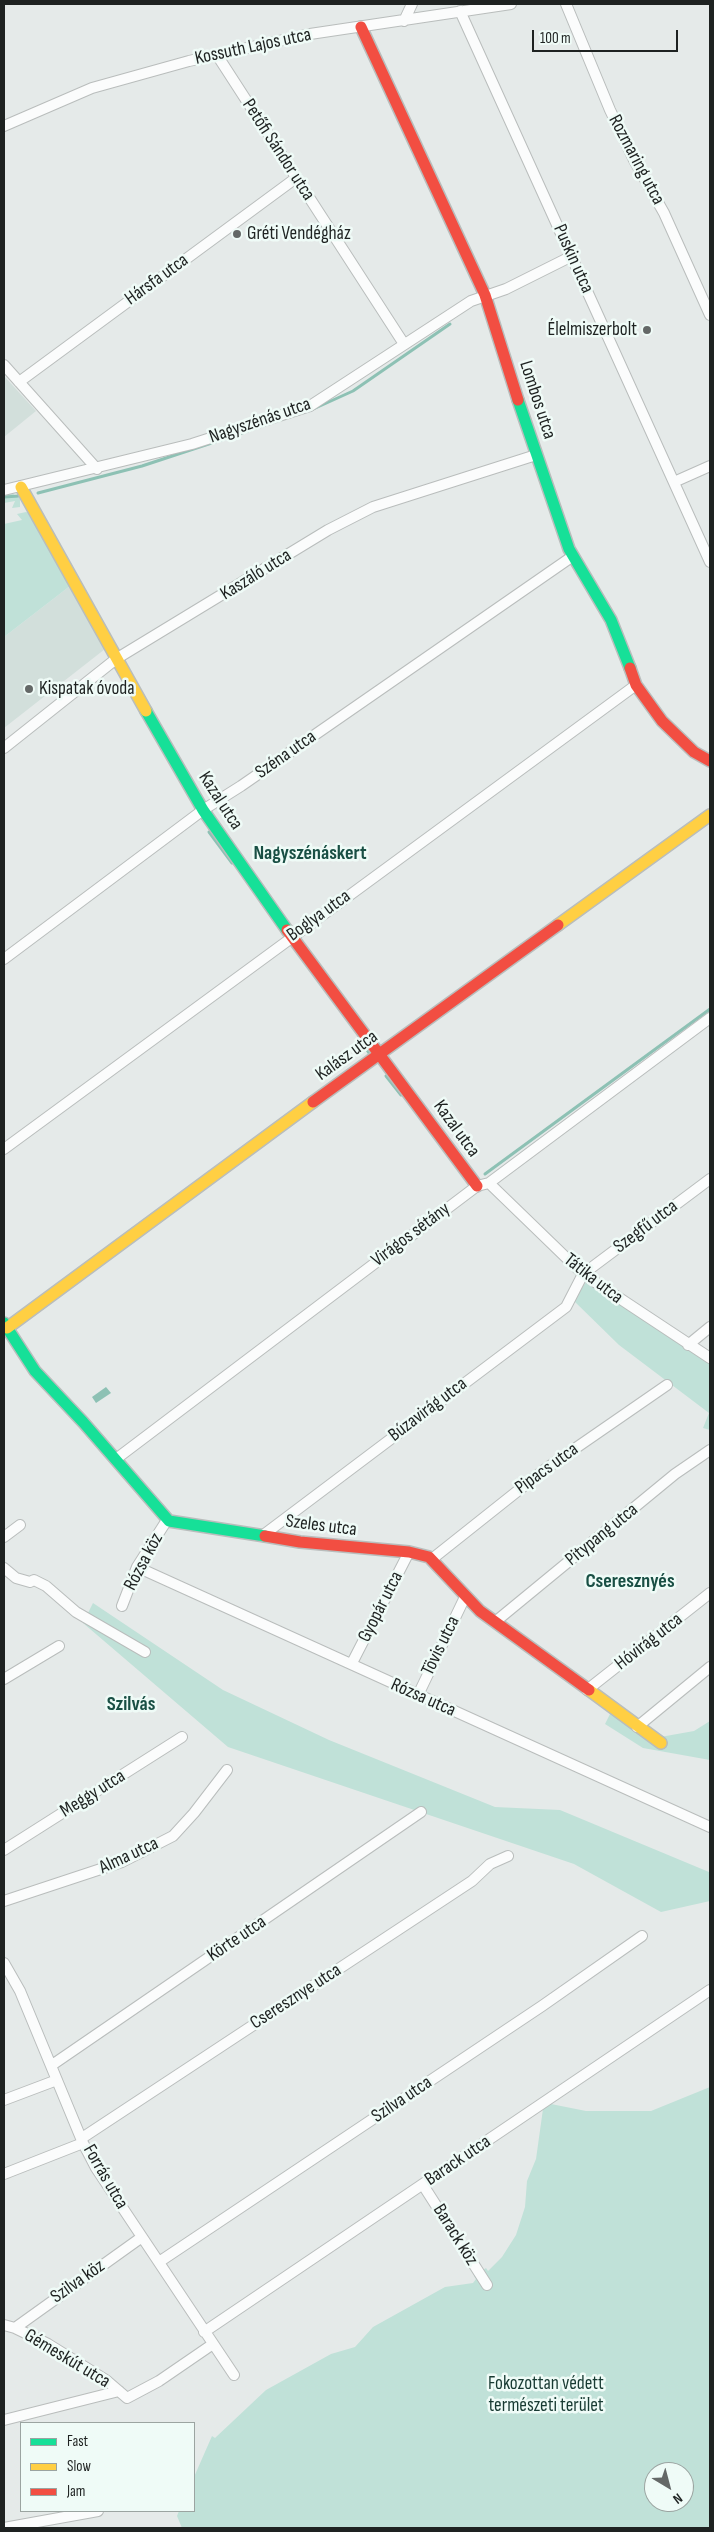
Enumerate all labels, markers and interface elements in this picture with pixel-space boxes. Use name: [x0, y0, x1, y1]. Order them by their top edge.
scale bar: [534, 20, 680, 52]
street label: Kossuth Lajos utca: [193, 24, 313, 70]
text: 100 m: [540, 29, 571, 48]
street label: Petőfi Sándor utca: [237, 95, 319, 205]
street label: Rozmaring utca: [603, 111, 669, 209]
street label: Puskin utca: [548, 221, 598, 297]
place label: Gréti Vendégház: [247, 223, 351, 245]
marker: Gréti Vendégház: [231, 228, 243, 240]
street label: Hársfa utca: [121, 249, 193, 311]
place label: Élelmiszerbolt: [547, 319, 637, 341]
marker: Élelmiszerbolt: [641, 324, 653, 336]
street label: Lombos utca: [514, 358, 560, 442]
street label: Nagyszénás utca: [206, 393, 314, 449]
street label: Kaszáló utca: [216, 544, 296, 606]
place label: Kispatak óvoda: [39, 678, 135, 700]
marker: Kispatak óvoda: [23, 683, 35, 695]
street label: Széna utca: [251, 726, 321, 784]
street label: Kazal utca: [193, 768, 247, 834]
district label: Nagyszénáskert: [253, 842, 367, 866]
street label: Boglya utca: [283, 885, 355, 947]
street label: Kalász utca: [311, 1026, 383, 1086]
street label: Kazal utca: [428, 1096, 484, 1162]
street label: Szegfű utca: [609, 1195, 683, 1259]
street label: Virágos sétány: [367, 1198, 455, 1272]
street label: Tátika utca: [559, 1249, 627, 1309]
street label: Búzavirág utca: [384, 1373, 472, 1447]
street label: Pipacs utca: [511, 1438, 583, 1500]
street label: Pitypang utca: [561, 1499, 643, 1571]
street label: Szeles utca: [284, 1510, 358, 1542]
street label: Rózsa köz: [119, 1529, 169, 1595]
street label: Gyopár utca: [354, 1568, 408, 1646]
district label: Cseresznyés: [585, 1570, 675, 1594]
street label: Hóvirág utca: [611, 1609, 687, 1675]
street label: Tövis utca: [417, 1613, 465, 1679]
street label: Rózsa utca: [387, 1674, 459, 1722]
district label: Szilvás: [107, 1693, 155, 1717]
street label: Meggy utca: [56, 1765, 130, 1823]
street label: Alma utca: [96, 1832, 162, 1880]
street label: Körte utca: [203, 1911, 271, 1967]
street label: Cseresznye utca: [246, 1959, 346, 2035]
street label: Szilva utca: [368, 2072, 436, 2128]
street label: Barack utca: [421, 2131, 495, 2191]
street label: Forrás utca: [77, 2141, 133, 2213]
street label: Barack köz: [427, 2200, 483, 2270]
street label: Szilva köz: [47, 2255, 109, 2309]
street label: Gémeskút utca: [20, 2324, 114, 2394]
park label: Fokozottan védett természeti terület: [488, 2373, 604, 2417]
legend: [20, 2422, 195, 2512]
text: Fast: [67, 2432, 88, 2451]
text: Slow: [67, 2457, 91, 2476]
north arrow: [644, 2462, 694, 2512]
text: Jam: [67, 2482, 85, 2501]
text: N: [670, 2490, 686, 2508]

